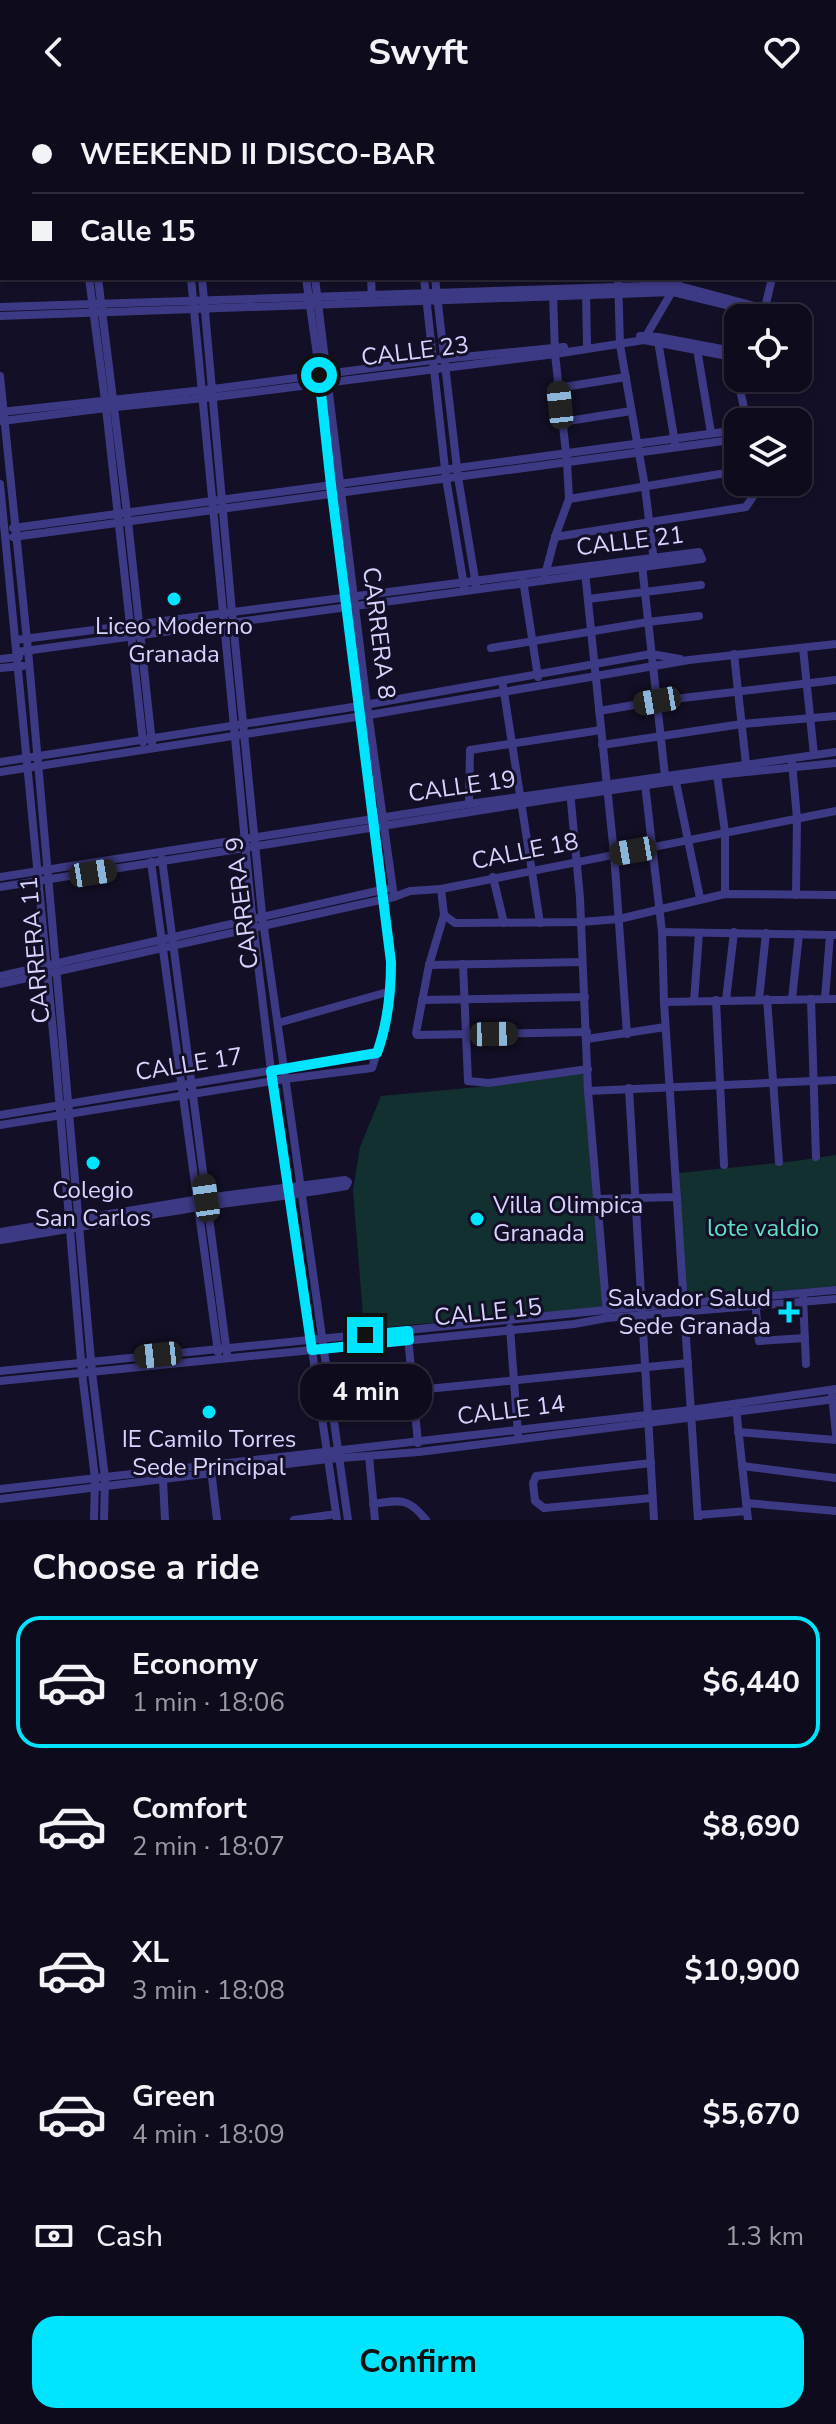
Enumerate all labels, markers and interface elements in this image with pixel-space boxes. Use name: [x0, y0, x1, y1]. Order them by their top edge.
text: Swyft: [368, 28, 468, 77]
icon: back: [32, 30, 76, 74]
icon: heart: [760, 30, 804, 74]
text: WEEKEND II DISCO-BAR: [80, 134, 435, 175]
text: Calle 15: [80, 211, 196, 252]
map controls: [724, 304, 812, 496]
button: locate: [724, 304, 812, 392]
street label: CALLE 23: [359, 329, 471, 373]
route start: [301, 357, 337, 393]
car: [546, 380, 574, 430]
button: layers: [724, 408, 812, 496]
street label: CALLE 21: [574, 519, 686, 563]
street label: CARRERA 8: [355, 565, 403, 701]
marker: Liceo Moderno Granada: [165, 590, 183, 608]
place label: Liceo Moderno Granada: [95, 610, 253, 670]
car: [631, 685, 683, 717]
street label: CALLE 19: [406, 763, 518, 809]
street label: CALLE 18: [469, 825, 581, 877]
street label: CARRERA 9: [218, 835, 266, 971]
car: [607, 835, 659, 867]
car: [67, 857, 119, 889]
street label: CARRERA 11: [13, 875, 57, 1025]
car: [470, 1022, 518, 1046]
street label: CALLE 17: [133, 1040, 245, 1088]
marker: Colegio San Carlos: [84, 1154, 102, 1172]
car: [191, 1173, 221, 1223]
place label: Colegio San Carlos: [35, 1174, 151, 1234]
place label: Villa Olimpica Granada: [492, 1189, 643, 1249]
marker: Villa Olimpica Granada: [468, 1210, 486, 1228]
park label: lote valdio: [707, 1212, 819, 1244]
place label: Salvador Salud Sede Granada: [608, 1282, 771, 1342]
street label: CALLE 15: [432, 1290, 544, 1334]
marker: Salvador Salud Sede Granada: [778, 1301, 800, 1323]
route end: [347, 1317, 383, 1353]
car: [133, 1341, 183, 1369]
callout: 4 min: [299, 1363, 431, 1419]
text: 4 min: [332, 1374, 400, 1409]
street label: CALLE 14: [455, 1388, 567, 1432]
marker: IE Camilo Torres Sede Principal: [200, 1403, 218, 1421]
place label: IE Camilo Torres Sede Principal: [122, 1423, 296, 1483]
text: Choose a ride: [32, 1543, 260, 1592]
text: Economy: [132, 1644, 258, 1685]
icon: car: [36, 1646, 108, 1718]
text: $6,440: [703, 1662, 800, 1703]
text: 1 min · 18:06: [132, 1685, 285, 1720]
text: Comfort: [132, 1788, 247, 1829]
icon: car: [36, 1790, 108, 1862]
text: $8,690: [703, 1806, 800, 1847]
text: 2 min · 18:07: [132, 1829, 285, 1864]
text: XL: [132, 1932, 169, 1973]
icon: car: [36, 1934, 108, 2006]
text: $10,900: [685, 1950, 800, 1991]
text: 3 min · 18:08: [132, 1973, 285, 2008]
text: Green: [132, 2076, 216, 2117]
icon: car: [36, 2078, 108, 2150]
text: $5,670: [703, 2094, 800, 2135]
text: 4 min · 18:09: [132, 2117, 285, 2152]
icon: cash: [32, 2214, 76, 2258]
text: Cash: [96, 2216, 163, 2257]
text: 1.3 km: [725, 2219, 804, 2254]
button: Confirm: [32, 2316, 804, 2408]

